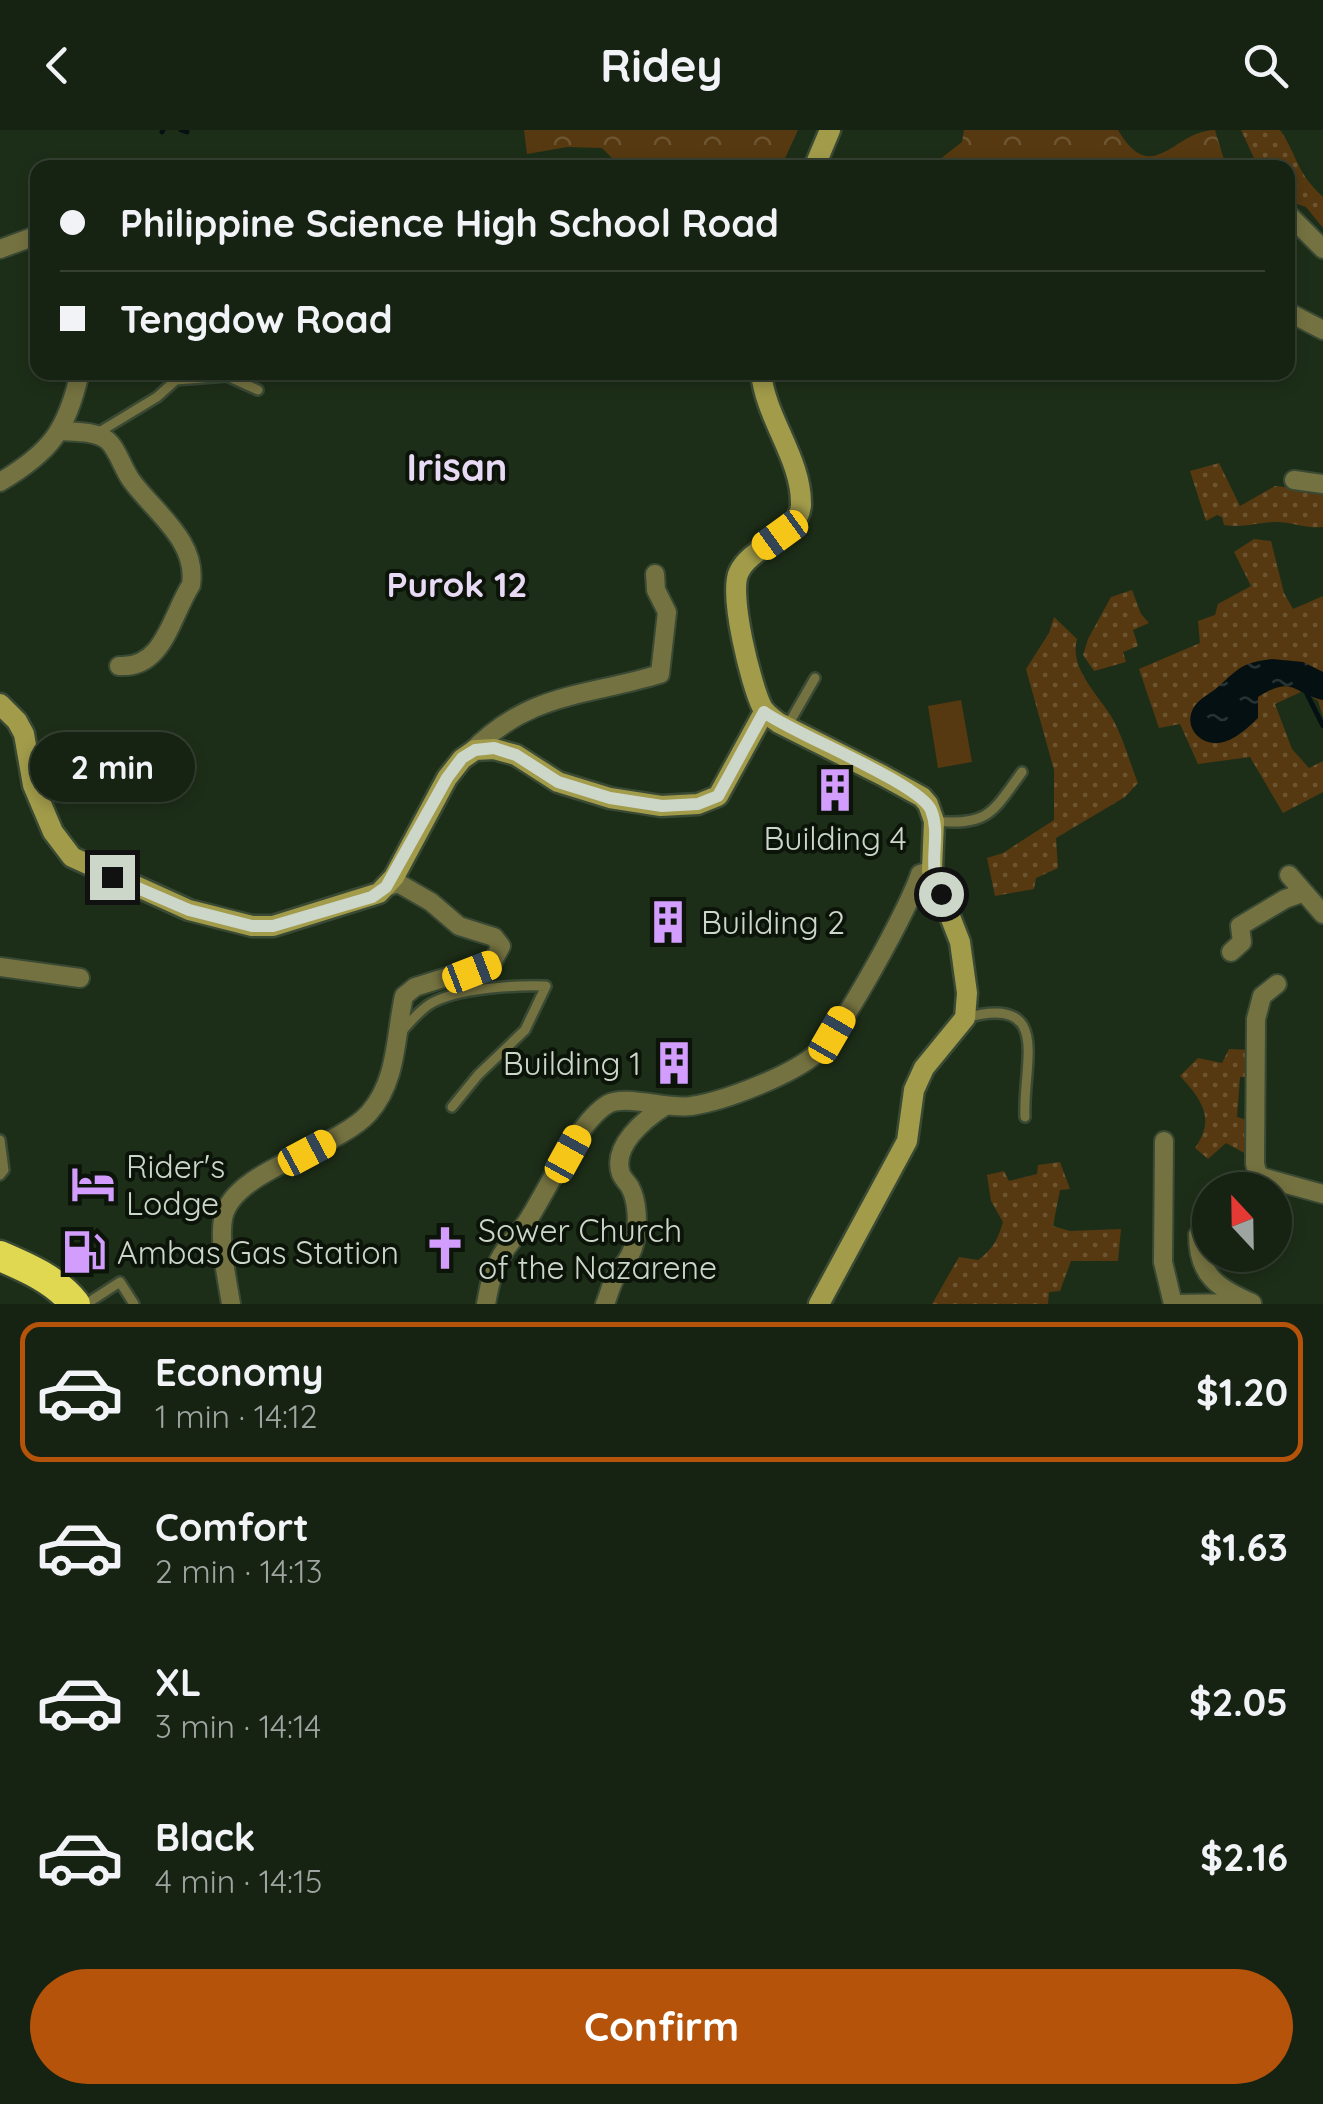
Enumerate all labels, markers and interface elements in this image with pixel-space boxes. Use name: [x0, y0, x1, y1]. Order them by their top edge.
text: Ridey: [600, 37, 723, 93]
icon: back: [30, 38, 85, 93]
icon: search: [1238, 38, 1293, 93]
text: Philippine Science High School Road: [120, 199, 779, 247]
text: Tengdow Road: [120, 295, 393, 343]
district label: Irisan: [406, 443, 508, 491]
car: [747, 505, 813, 565]
district label: Purok 12: [387, 562, 527, 606]
callout: 2 min: [29, 732, 194, 802]
text: 2 min: [71, 747, 154, 787]
building icon: Building 4: [811, 766, 859, 814]
place label: Building 4: [763, 818, 907, 858]
route end: [90, 855, 135, 900]
route start: [919, 872, 964, 917]
building icon: Building 2: [644, 898, 692, 946]
place label: Building 2: [701, 902, 845, 942]
car: [439, 947, 505, 997]
car: [804, 1002, 860, 1068]
building icon: Building 1: [650, 1039, 698, 1087]
place label: Building 1: [503, 1043, 641, 1083]
car: [540, 1120, 596, 1188]
car: [273, 1126, 341, 1180]
place label: Rider's Lodge: [126, 1146, 225, 1223]
hotel icon: Rider's Lodge: [69, 1160, 117, 1208]
north arrow: [1192, 1172, 1292, 1272]
map controls: [1192, 1172, 1292, 1272]
place label: Sower Church of the Nazarene: [478, 1210, 717, 1287]
church icon: Sower Church of the Nazarene: [421, 1224, 469, 1272]
fuel station icon: Ambas Gas Station: [60, 1228, 108, 1276]
place label: Ambas Gas Station: [117, 1232, 399, 1272]
icon: car: [35, 1347, 125, 1437]
text: Economy: [155, 1348, 324, 1396]
text: $1.20: [1196, 1368, 1288, 1416]
text: 1 min · 14:12: [155, 1396, 318, 1436]
icon: car: [35, 1502, 125, 1592]
text: Comfort: [155, 1503, 309, 1551]
text: $1.63: [1200, 1523, 1288, 1571]
text: 2 min · 14:13: [155, 1551, 323, 1591]
icon: car: [35, 1657, 125, 1747]
text: XL: [155, 1658, 201, 1706]
text: $2.05: [1189, 1678, 1288, 1726]
text: 3 min · 14:14: [155, 1706, 321, 1746]
icon: car: [35, 1812, 125, 1902]
text: Black: [155, 1813, 255, 1861]
text: $2.16: [1200, 1833, 1288, 1881]
text: 4 min · 14:15: [155, 1861, 322, 1901]
button: Confirm: [30, 1969, 1293, 2084]

